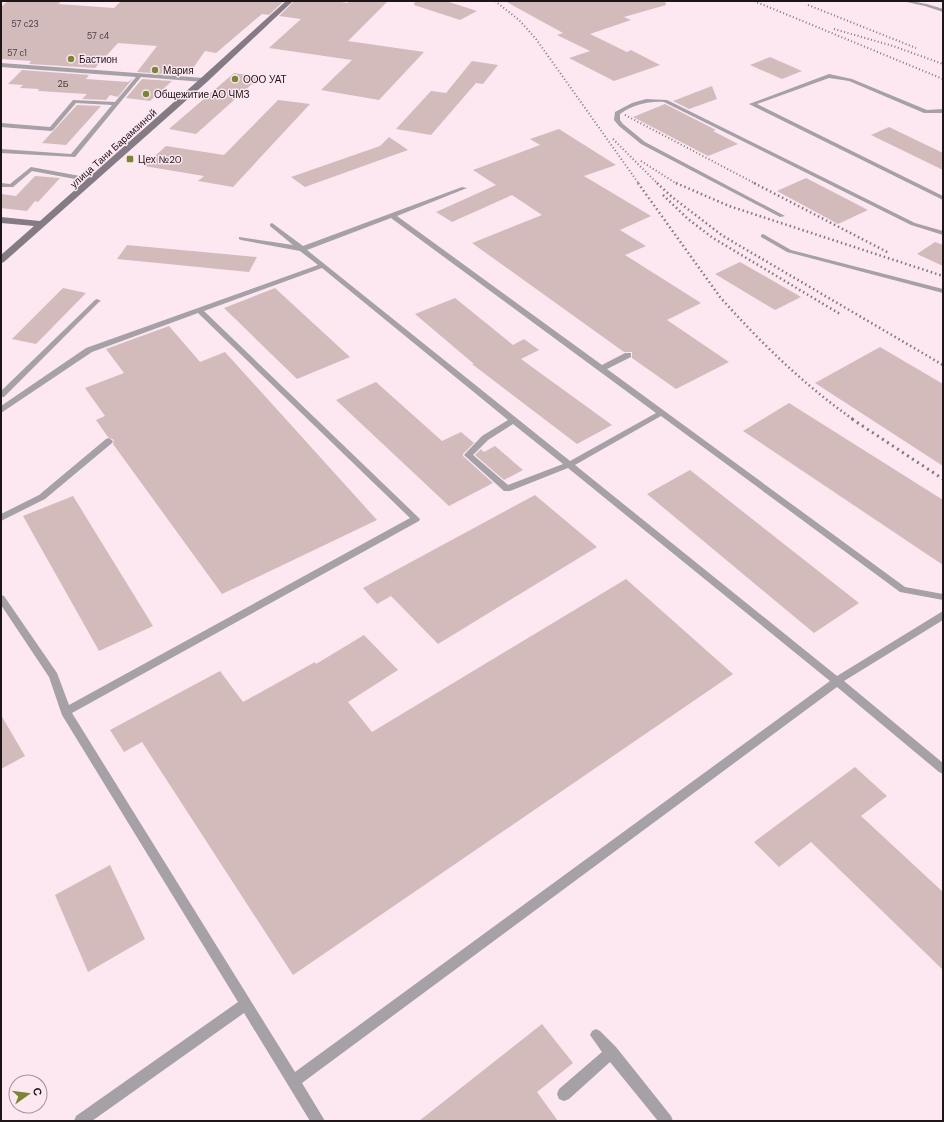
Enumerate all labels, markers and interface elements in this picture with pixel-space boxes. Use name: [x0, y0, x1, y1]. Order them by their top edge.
house number: 57 с23: [11, 18, 39, 30]
house number: 57 с4: [87, 30, 110, 42]
house number: 57 с1: [7, 47, 27, 59]
place label: Бастион: [79, 53, 117, 66]
marker: Бастион: [66, 54, 76, 64]
place label: Мария: [163, 64, 194, 77]
marker: Мария: [150, 65, 160, 75]
place label: ООО УАТ: [243, 73, 287, 86]
marker: ООО УАТ: [230, 74, 240, 84]
house number: 2Б: [57, 78, 69, 90]
place label: Общежитие АО ЧМЗ: [154, 88, 250, 101]
marker: Общежитие АО ЧМЗ: [141, 89, 151, 99]
street label: улица Тани Барамзиной: [67, 106, 159, 191]
place label: Цех №20: [138, 153, 182, 166]
marker: Цех №20: [125, 154, 135, 164]
north arrow: [8, 1074, 48, 1114]
text: С: [30, 1086, 45, 1097]

